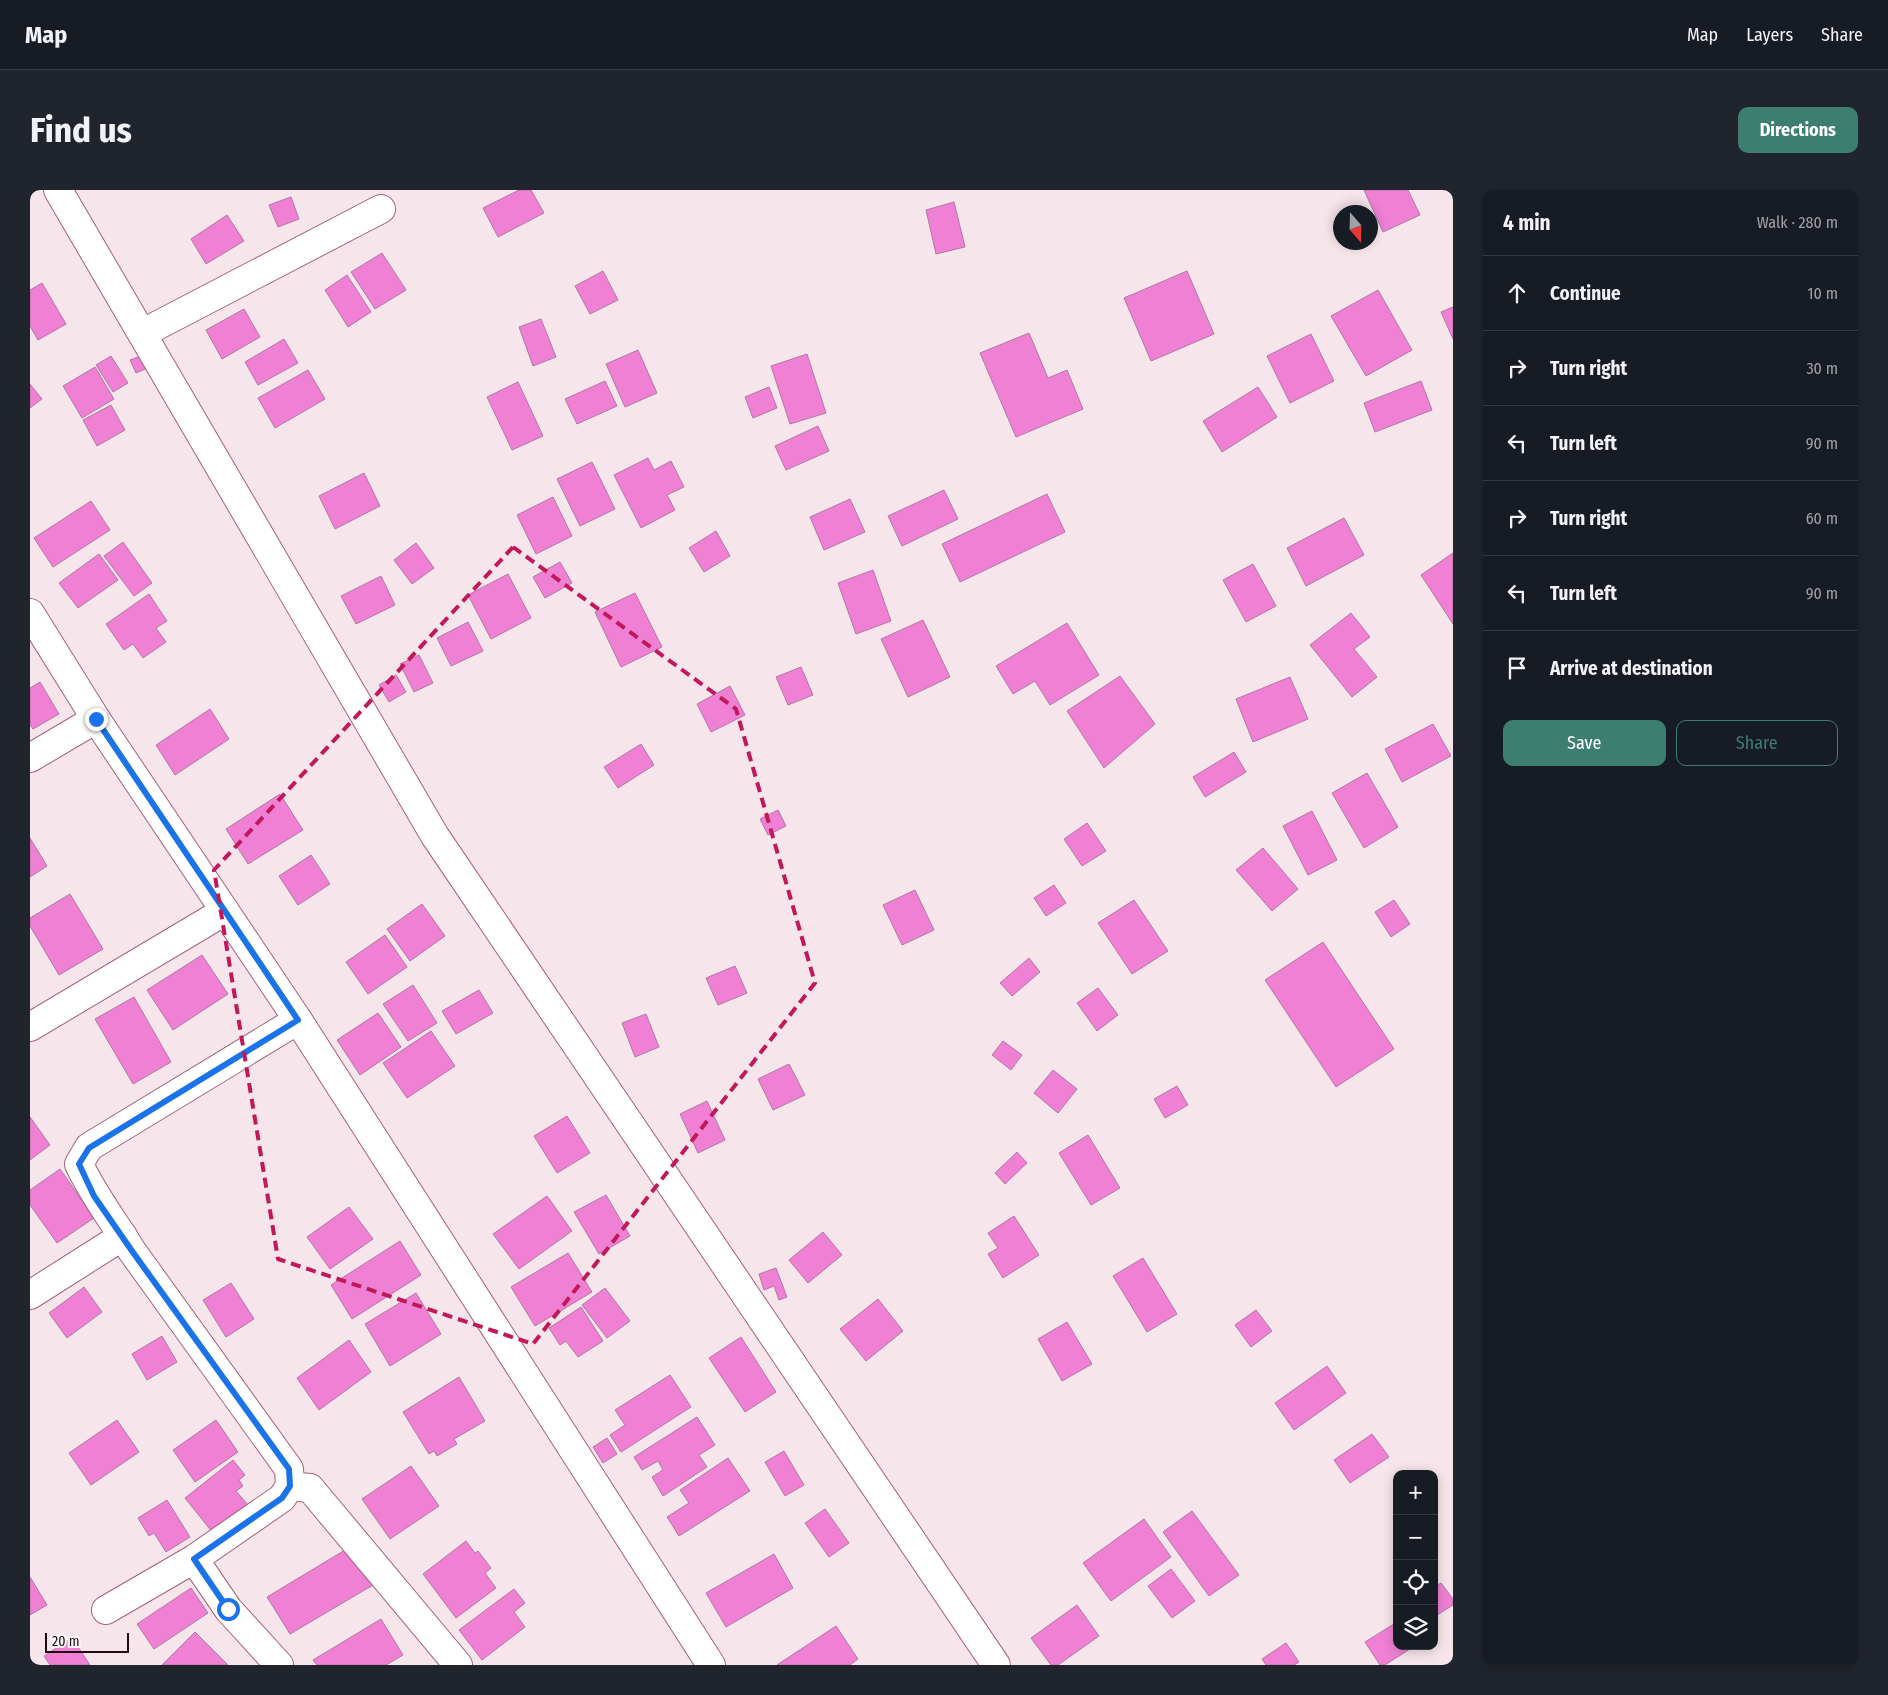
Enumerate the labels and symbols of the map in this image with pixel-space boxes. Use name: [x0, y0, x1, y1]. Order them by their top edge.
north arrow: [1333, 205, 1378, 250]
route end: [85, 708, 108, 731]
route start: [217, 1598, 240, 1621]
scale bar: [45, 1630, 129, 1653]

